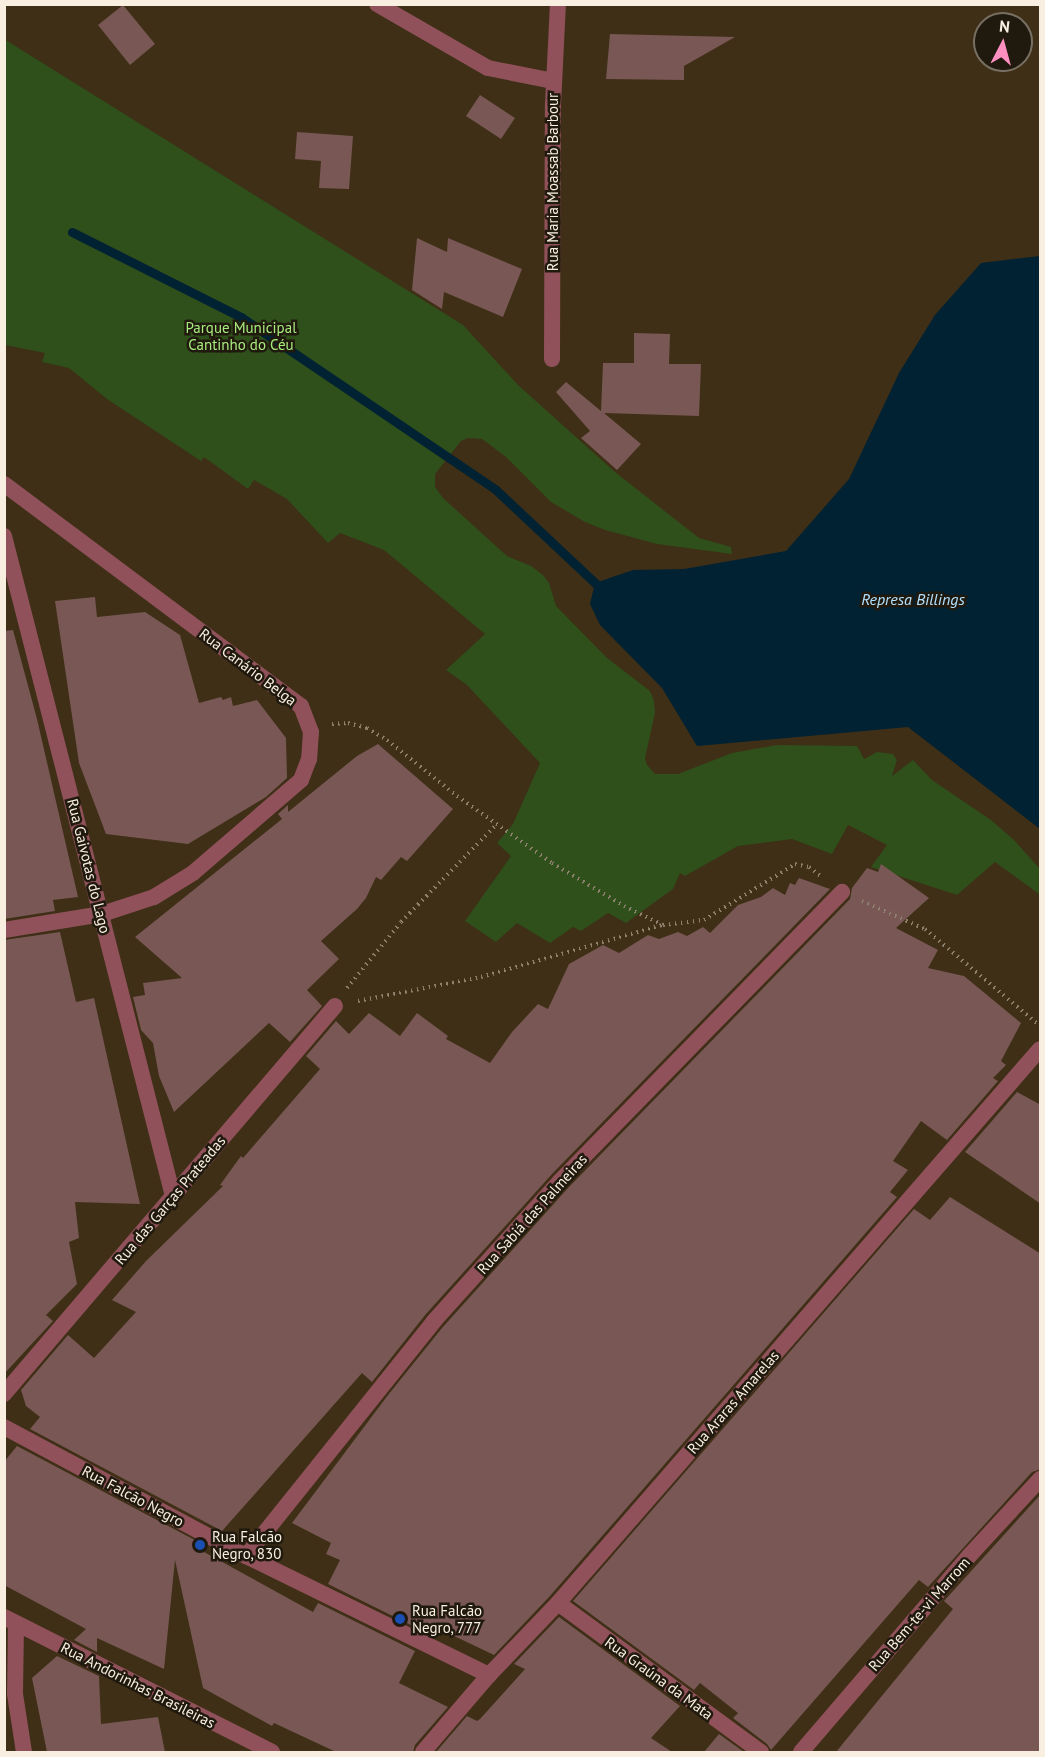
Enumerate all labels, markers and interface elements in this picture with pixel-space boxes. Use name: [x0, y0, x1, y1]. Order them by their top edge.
north arrow: [973, 12, 1033, 72]
text: N: [998, 16, 1011, 37]
street label: Rua Maria Moassab Barbour: [544, 93, 562, 271]
park label: Parque Municipal Cantinho do Céu: [185, 318, 297, 353]
water label: Represa Billings: [861, 589, 965, 609]
street label: Rua Canário Belga: [196, 625, 300, 709]
street label: Rua Gaivotas do Lago: [64, 797, 114, 935]
street label: Rua das Garças Prateadas: [111, 1132, 229, 1268]
street label: Rua Sabiá das Palmeiras: [473, 1150, 591, 1278]
street label: Rua Araras Amarelas: [683, 1346, 783, 1458]
street label: Rua Falcão Negro: [79, 1462, 187, 1530]
place label: Rua Falcão Negro, 830: [212, 1527, 282, 1562]
marker: Rua Falcão Negro, 830: [193, 1538, 207, 1552]
street label: Rua Bem-te-vi Marrom: [865, 1553, 973, 1675]
place label: Rua Falcão Negro, 777: [412, 1601, 482, 1636]
marker: Rua Falcão Negro, 777: [393, 1612, 407, 1626]
street label: Rua Graúna da Mata: [601, 1633, 717, 1723]
street label: Rua Andorinhas Brasileiras: [58, 1638, 218, 1732]

